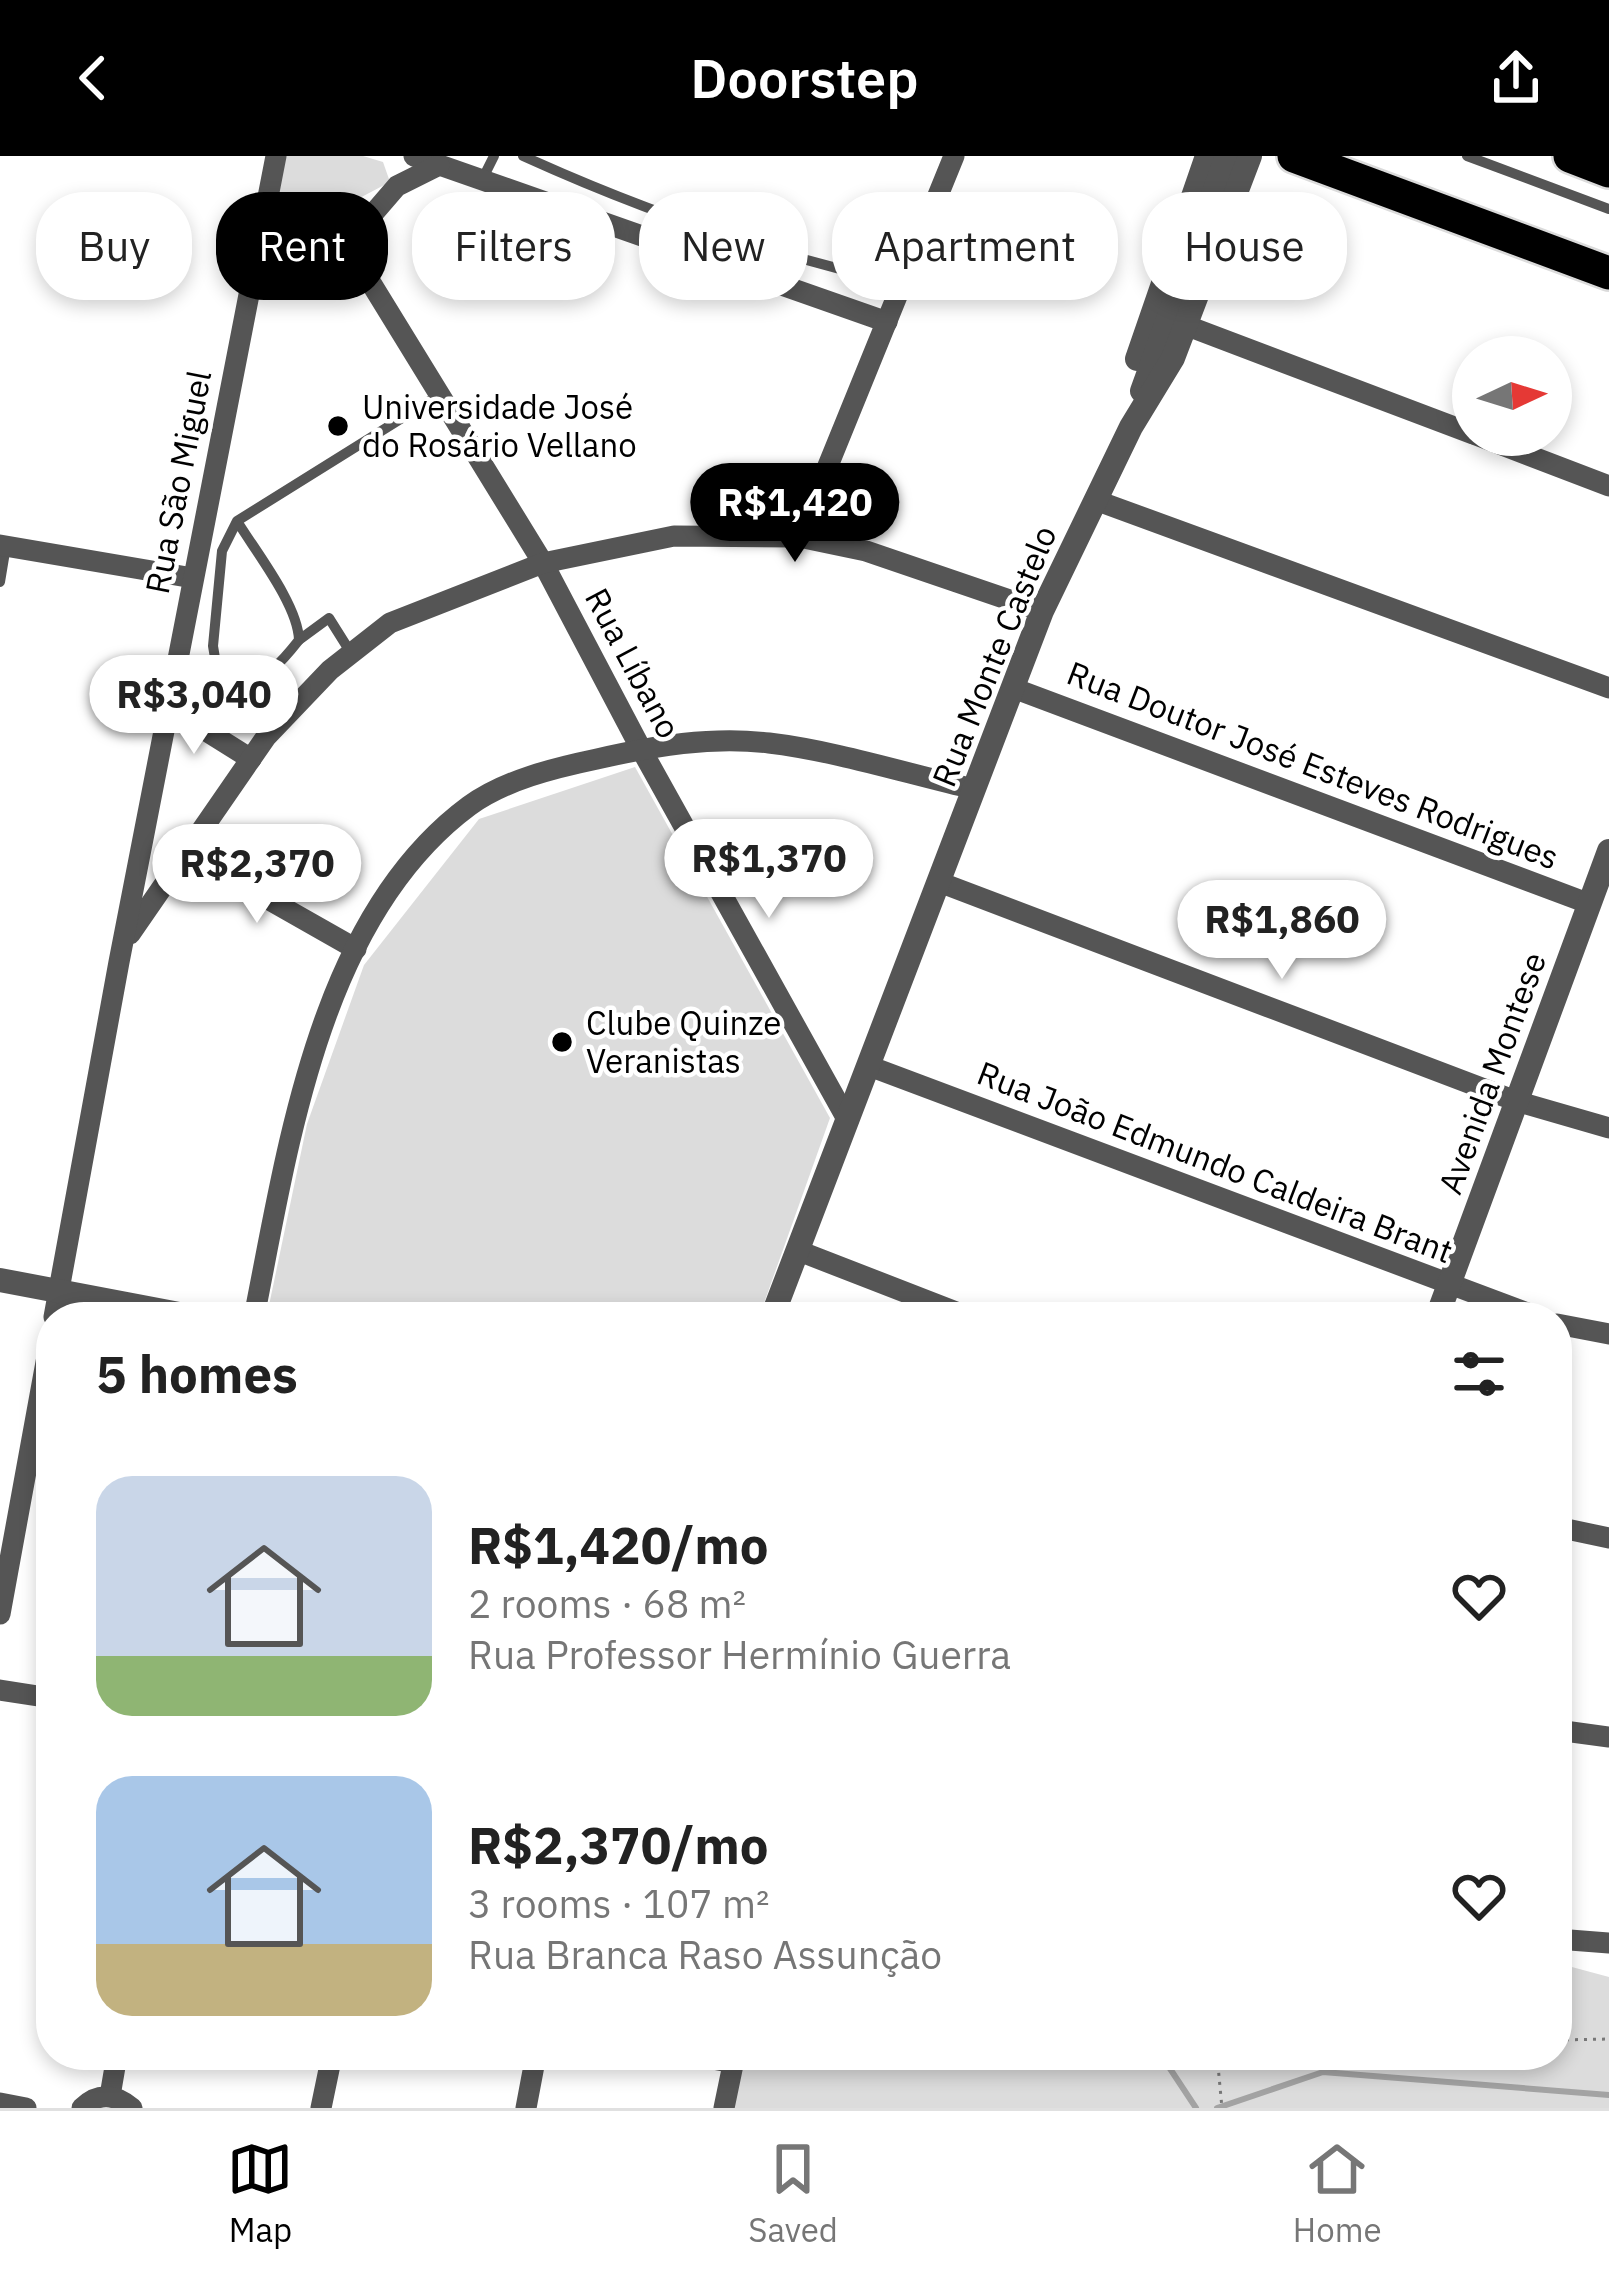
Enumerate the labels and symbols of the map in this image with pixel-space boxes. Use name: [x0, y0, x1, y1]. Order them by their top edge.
north arrow: [1452, 336, 1572, 456]
street label: Rua São Miguel: [135, 367, 220, 597]
place label: Universidade José do Rosário Vellano: [362, 385, 637, 466]
marker: Universidade José do Rosário Vellano: [325, 413, 351, 439]
pin: R$1,420: [684, 463, 906, 565]
street label: Rua Monte Castelo: [922, 519, 1065, 793]
street label: Rua Líbano: [576, 580, 691, 745]
street label: Rua Doutor José Esteves Rodrigues: [1061, 651, 1565, 878]
pin: R$3,040: [83, 655, 305, 757]
pin: R$1,370: [658, 819, 880, 921]
pin: R$2,370: [146, 824, 368, 926]
pin: R$1,860: [1171, 880, 1393, 982]
street label: Avenida Montese: [1428, 946, 1555, 1199]
place label: Clube Quinze Veranistas: [586, 1001, 781, 1082]
marker: Clube Quinze Veranistas: [549, 1029, 575, 1055]
street label: Rua João Edmundo Caldeira Brant: [971, 1051, 1459, 1272]

